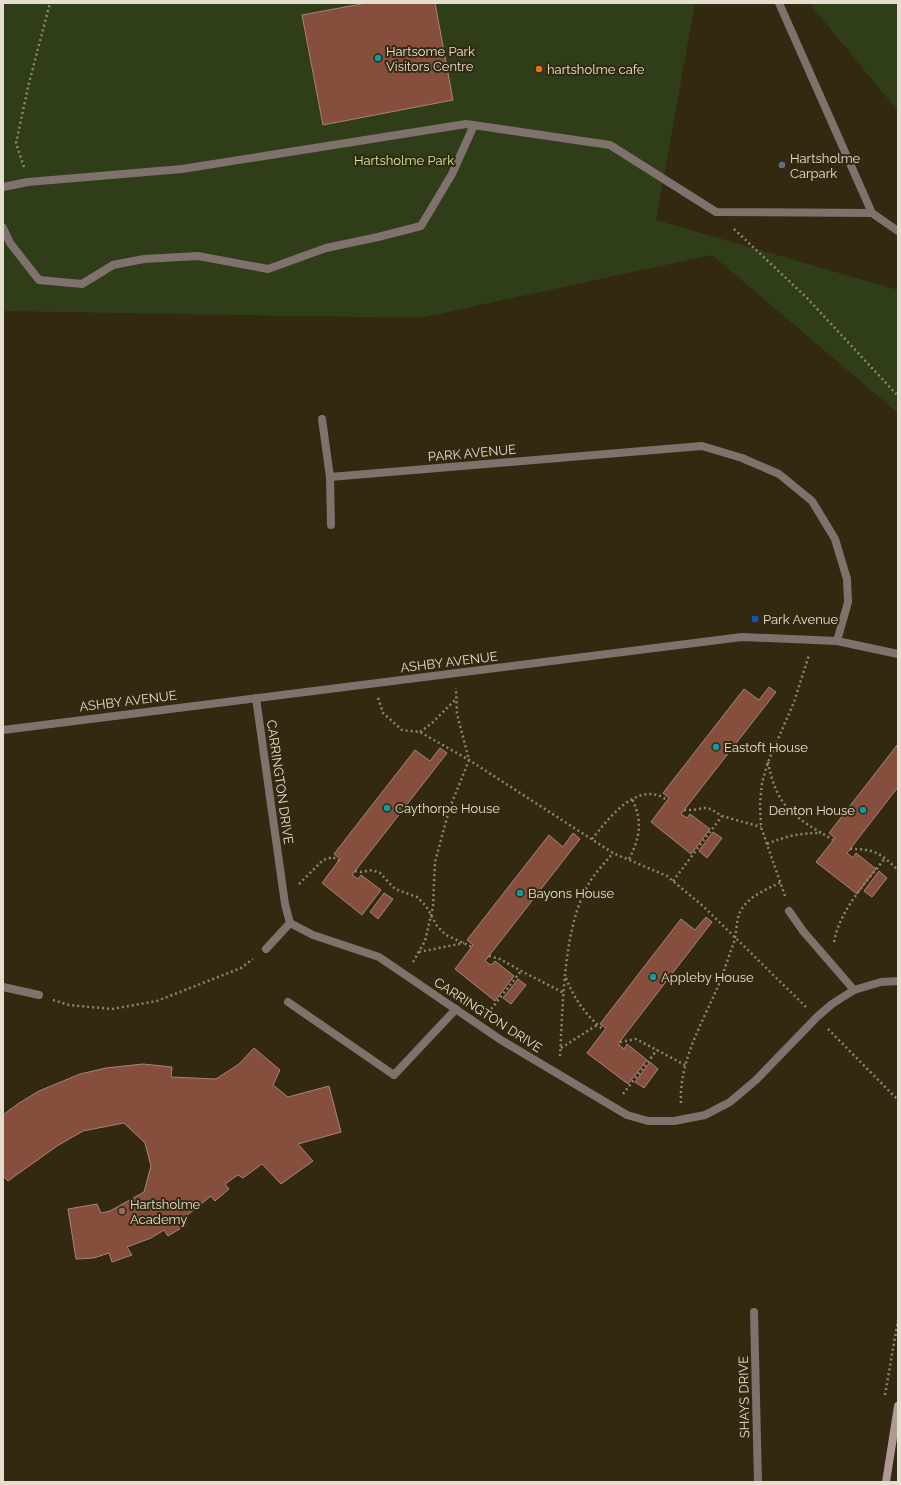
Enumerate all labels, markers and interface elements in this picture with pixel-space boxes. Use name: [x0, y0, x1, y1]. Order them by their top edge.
place label: Hartsome Park Visitors Centre: [386, 44, 475, 74]
marker: Hartsome Park Visitors Centre: [373, 53, 383, 63]
place label: hartsholme cafe: [547, 62, 645, 77]
marker: hartsholme cafe: [534, 64, 544, 74]
place label: Hartsholme Carpark: [790, 151, 861, 181]
park label: Hartsholme Park: [354, 153, 454, 168]
marker: Hartsholme Carpark: [777, 160, 787, 170]
street label: PARK AVENUE: [427, 442, 517, 464]
place label: Park Avenue: [763, 612, 838, 627]
marker: Park Avenue: [750, 614, 760, 624]
street label: ASHBY AVENUE: [400, 649, 499, 675]
street label: ASHBY AVENUE: [79, 688, 178, 714]
street label: CARRINGTON DRIVE: [264, 719, 296, 845]
place label: Eastoft House: [724, 740, 808, 755]
marker: Eastoft House: [711, 742, 721, 752]
place label: Caythorpe House: [395, 801, 500, 816]
marker: Caythorpe House: [382, 803, 392, 813]
place label: Denton House: [769, 803, 855, 818]
marker: Denton House: [858, 805, 868, 815]
place label: Bayons House: [528, 886, 614, 901]
marker: Bayons House: [515, 888, 525, 898]
place label: Appleby House: [661, 970, 754, 985]
marker: Appleby House: [648, 972, 658, 982]
street label: CARRINGTON DRIVE: [431, 975, 545, 1055]
place label: Hartsholme Academy: [130, 1197, 201, 1227]
marker: Hartsholme Academy: [117, 1206, 127, 1216]
street label: SHAYS DRIVE: [736, 1356, 752, 1438]

